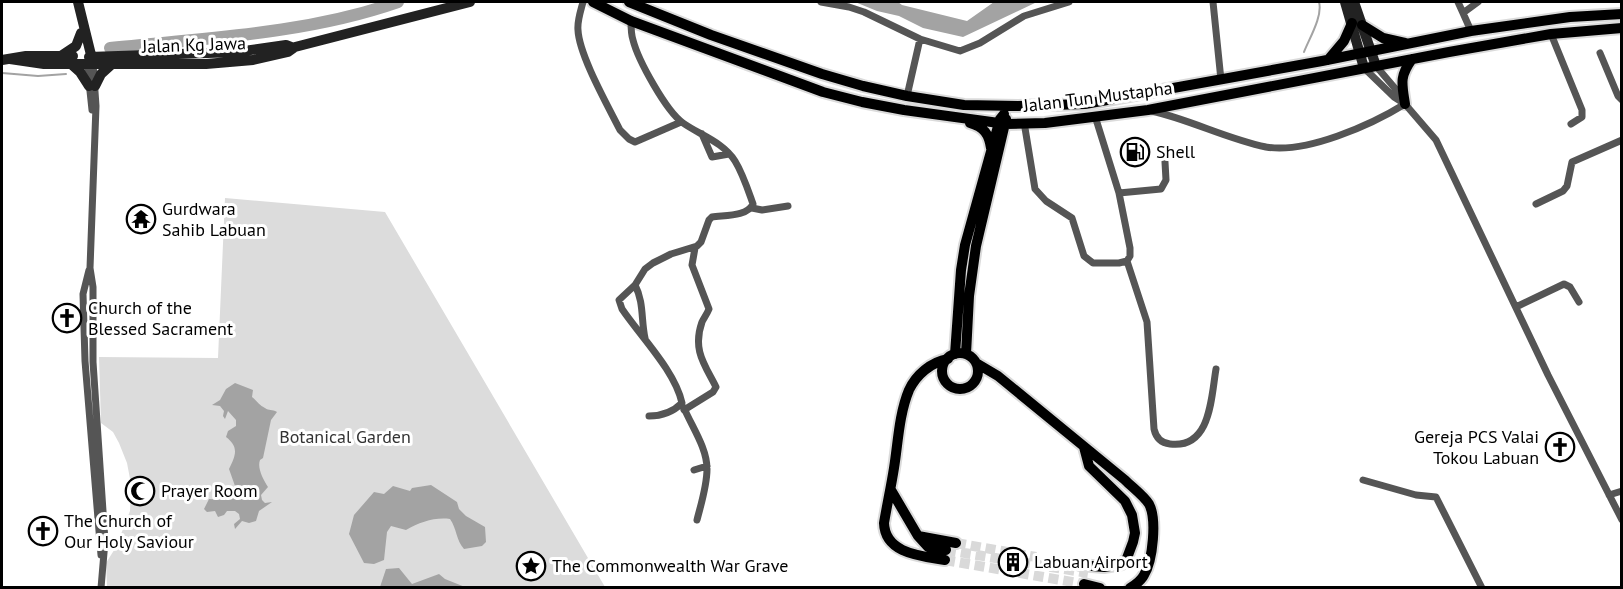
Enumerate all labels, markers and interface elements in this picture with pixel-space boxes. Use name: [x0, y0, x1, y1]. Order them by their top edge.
street label: Jalan Kg Jawa: [141, 31, 246, 58]
street label: Jalan Tun Mustapha: [1021, 76, 1174, 117]
fuel station icon: Shell: [1119, 136, 1151, 168]
place label: Shell: [1156, 140, 1196, 163]
place label: Gurdwara Sahib Labuan: [162, 197, 266, 241]
temple icon: Gurdwara Sahib Labuan: [125, 203, 157, 235]
place label: Church of the Blessed Sacrament: [88, 296, 233, 340]
church icon: Church of the Blessed Sacrament: [51, 302, 83, 334]
park label: Botanical Garden: [279, 425, 411, 448]
place label: Gereja PCS Valai Tokou Labuan: [1414, 425, 1539, 469]
church icon: Gereja PCS Valai Tokou Labuan: [1544, 431, 1576, 463]
mosque icon: Prayer Room: [124, 475, 156, 507]
place label: Prayer Room: [161, 479, 258, 502]
place label: The Church of Our Holy Saviour: [64, 509, 194, 553]
church icon: The Church of Our Holy Saviour: [27, 515, 59, 547]
building icon: Labuan Airport: [997, 546, 1029, 578]
place icon: The Commonwealth War Grave: [515, 550, 547, 582]
place label: Labuan Airport: [1034, 550, 1148, 573]
place label: The Commonwealth War Grave: [552, 554, 788, 577]

